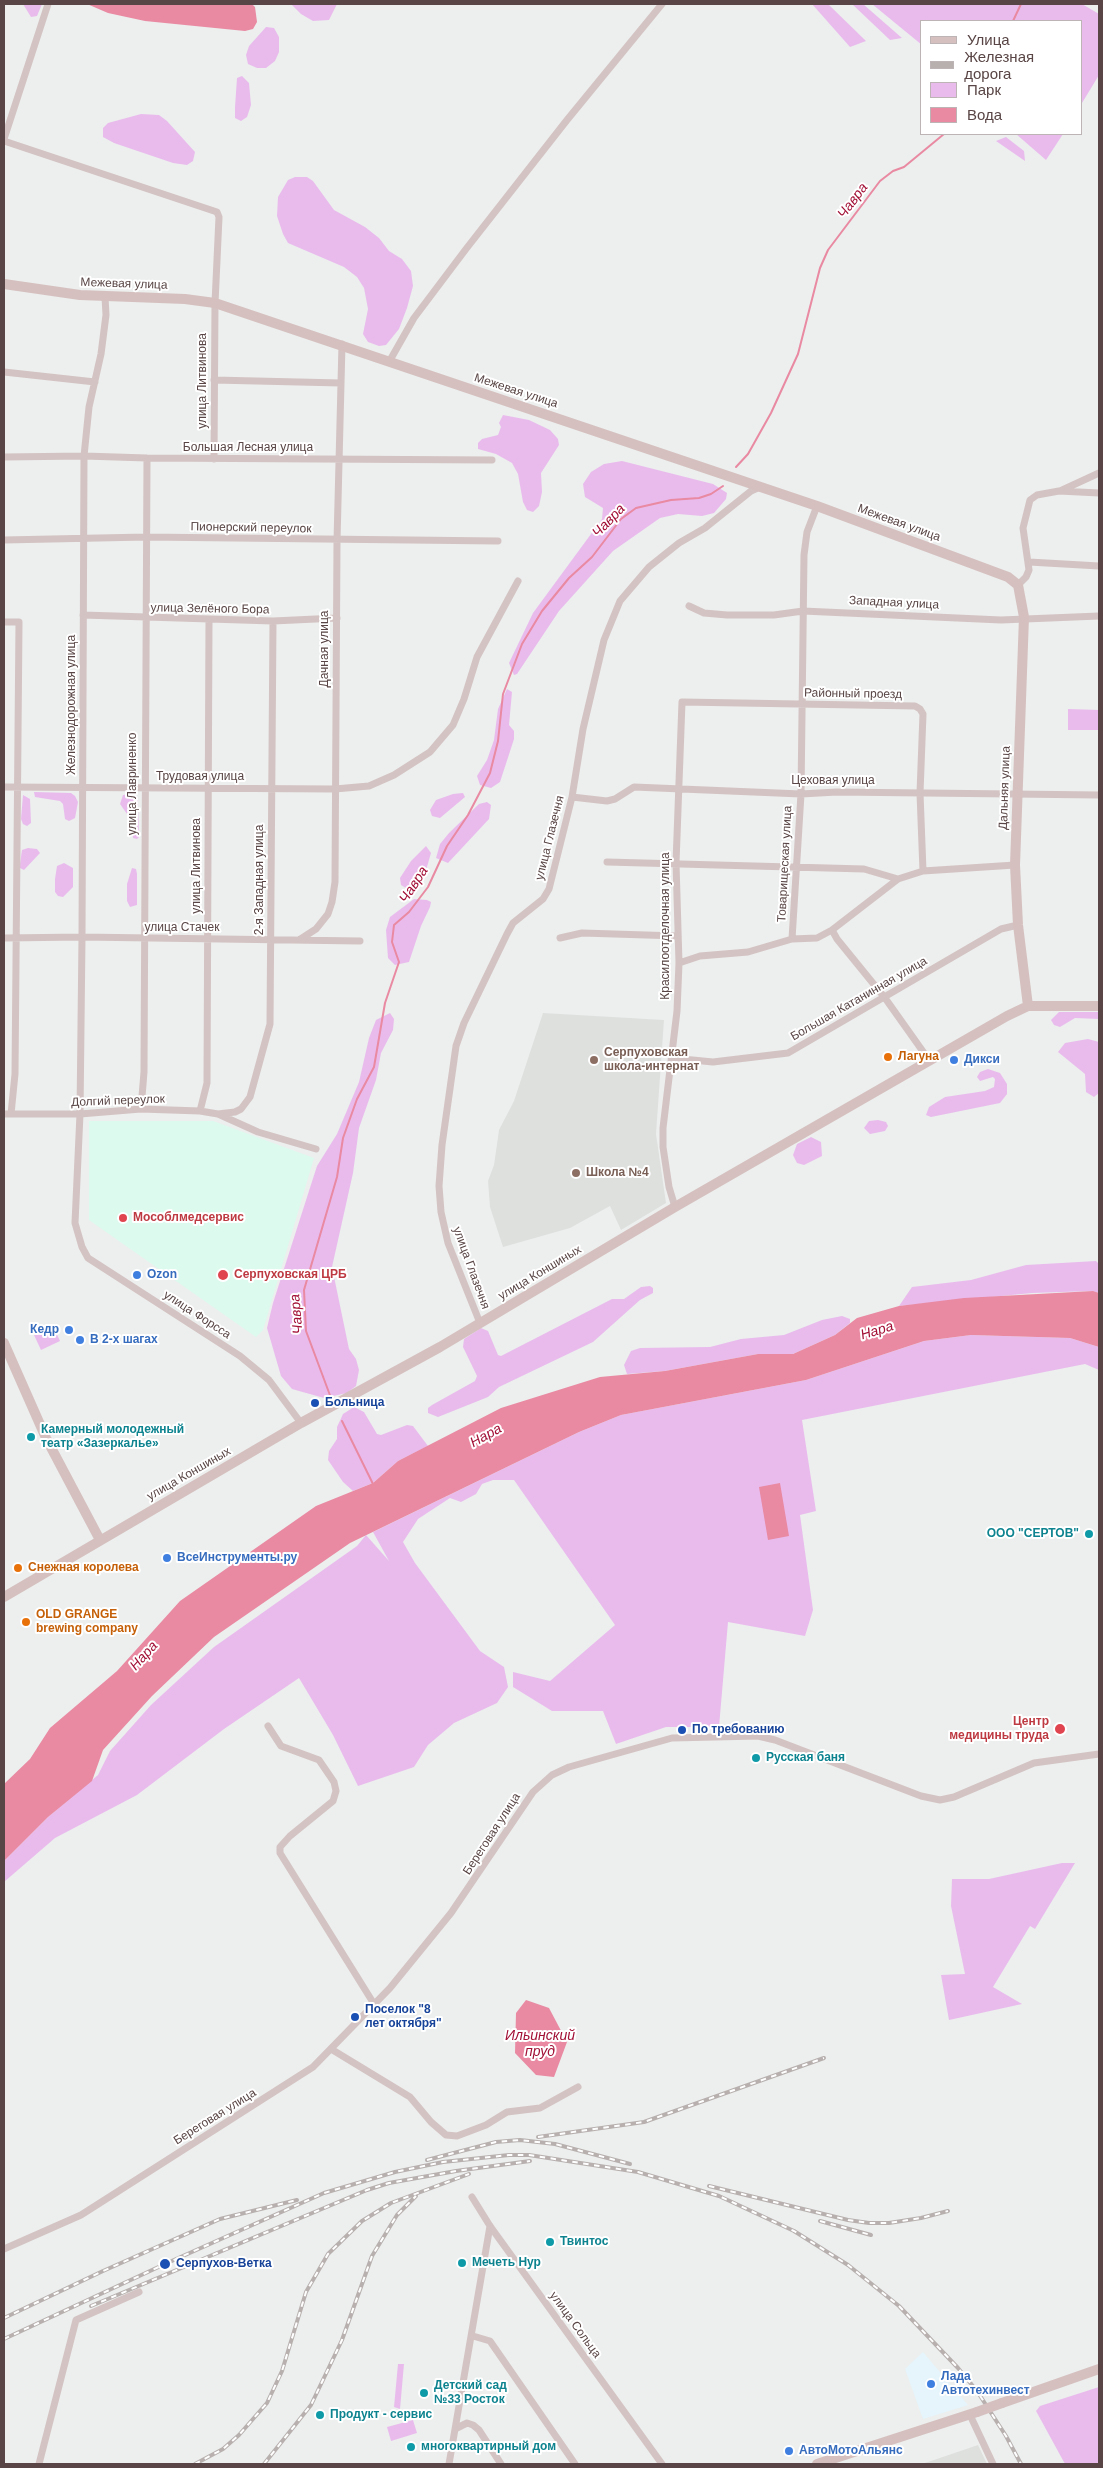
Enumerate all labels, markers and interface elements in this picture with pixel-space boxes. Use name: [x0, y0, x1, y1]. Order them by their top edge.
legend: [920, 20, 1083, 135]
text: Улица: [967, 31, 1010, 48]
text: Железная дорога: [964, 48, 1034, 82]
text: Парк: [967, 81, 1001, 98]
text: Вода: [967, 106, 1002, 123]
water label: Чавра: [834, 180, 872, 222]
street label: Межевая улица: [80, 275, 168, 293]
street label: улица Литвинова: [196, 333, 210, 429]
street label: Межевая улица: [472, 371, 560, 411]
street label: Большая Лесная улица: [183, 441, 313, 455]
water label: Чавра: [589, 501, 629, 541]
street label: Межевая улица: [856, 501, 942, 545]
street label: Пионерский переулок: [190, 520, 312, 536]
street label: Западная улица: [849, 593, 939, 613]
street label: улица Зелёного Бора: [150, 601, 270, 617]
street label: Дачная улица: [318, 611, 332, 687]
street label: Железнодорожная улица: [65, 635, 79, 775]
street label: Районный проезд: [804, 686, 902, 702]
street label: улица Лавриненко: [126, 733, 140, 835]
street label: Дальняя улица: [996, 746, 1014, 830]
street label: Трудовая улица: [156, 770, 244, 784]
street label: Цеховая улица: [791, 774, 875, 788]
street label: улица Глазечня: [533, 794, 567, 882]
street label: Товарищеская улица: [775, 805, 795, 923]
street label: улица Литвинова: [190, 818, 204, 914]
street label: 2-я Западная улица: [253, 825, 267, 935]
street label: Красилоотделочная улица: [659, 852, 673, 1000]
water label: Чавра: [396, 864, 432, 906]
street label: улица Стачек: [145, 921, 219, 935]
street label: Большая Катанинная улица: [788, 954, 930, 1044]
place label: Серпуховская школа-интернат: [604, 1046, 699, 1074]
place label: Лагуна: [898, 1050, 939, 1064]
marker: Лагуна: [882, 1051, 894, 1063]
place label: Дикси: [964, 1053, 1000, 1067]
marker: Серпуховская школа-интернат: [588, 1054, 600, 1066]
marker: Дикси: [948, 1054, 960, 1066]
street label: Долгий переулок: [71, 1092, 165, 1110]
place label: Школа №4: [586, 1166, 649, 1180]
marker: Школа №4: [570, 1167, 582, 1179]
place label: Мособлмедсервис: [133, 1211, 244, 1225]
marker: Мособлмедсервис: [117, 1212, 129, 1224]
street label: улица Глазечня: [449, 1225, 493, 1311]
street label: улица Коншиных: [496, 1243, 584, 1303]
place label: Ozon: [147, 1268, 177, 1282]
marker: Серпуховская ЦРБ: [216, 1268, 230, 1282]
place label: Серпуховская ЦРБ: [234, 1268, 347, 1282]
marker: Ozon: [131, 1269, 143, 1281]
street label: улица Форсса: [161, 1288, 233, 1342]
water label: Чавра: [287, 1293, 307, 1335]
water label: Нара: [859, 1318, 895, 1344]
place label: Кедр: [30, 1323, 59, 1337]
marker: Кедр: [63, 1324, 75, 1336]
place label: В 2-х шагах: [90, 1333, 158, 1347]
marker: В 2-х шагах: [74, 1334, 86, 1346]
place label: Больница: [325, 1396, 384, 1410]
marker: Больница: [309, 1397, 321, 1409]
water label: Нара: [467, 1421, 505, 1451]
place label: Камерный молодежный театр «Зазеркалье»: [41, 1423, 184, 1451]
marker: Камерный молодежный театр «Зазеркалье»: [25, 1431, 37, 1443]
street label: улица Коншиных: [145, 1444, 233, 1504]
place label: ООО "СЕРТОВ": [987, 1527, 1079, 1541]
marker: ООО "СЕРТОВ": [1083, 1528, 1095, 1540]
place label: ВсеИнструменты.ру: [177, 1551, 297, 1565]
marker: ВсеИнструменты.ру: [161, 1552, 173, 1564]
place label: Снежная королева: [28, 1561, 139, 1575]
marker: Снежная королева: [12, 1562, 24, 1574]
place label: OLD GRANGE brewing company: [36, 1608, 138, 1636]
marker: OLD GRANGE brewing company: [20, 1616, 32, 1628]
water label: Нара: [127, 1638, 161, 1674]
place label: Центр медицины труда: [949, 1715, 1049, 1743]
marker: Центр медицины труда: [1053, 1722, 1067, 1736]
place label: По требованию: [692, 1723, 785, 1737]
marker: По требованию: [676, 1724, 688, 1736]
place label: Русская баня: [766, 1751, 845, 1765]
marker: Русская баня: [750, 1752, 762, 1764]
street label: Береговая улица: [460, 1790, 524, 1878]
place label: Поселок "8 лет октября": [365, 2003, 442, 2031]
marker: Поселок "8 лет октября": [349, 2011, 361, 2023]
water label: Ильинский пруд: [505, 2028, 575, 2060]
street label: Береговая улица: [171, 2086, 259, 2148]
place label: Твинтос: [560, 2235, 608, 2249]
marker: Твинтос: [544, 2236, 556, 2248]
place label: Мечеть Нур: [472, 2256, 541, 2270]
marker: Серпухов-Ветка: [158, 2257, 172, 2271]
place label: Серпухов-Ветка: [176, 2257, 272, 2271]
marker: Мечеть Нур: [456, 2257, 468, 2269]
street label: улица Сольца: [546, 2289, 604, 2361]
place label: Лада Автотехинвест: [941, 2370, 1030, 2398]
marker: Лада Автотехинвест: [925, 2378, 937, 2390]
place label: Детский сад №33 Росток: [434, 2379, 507, 2407]
marker: Детский сад №33 Росток: [418, 2387, 430, 2399]
place label: Продукт - сервис: [330, 2408, 432, 2422]
marker: Продукт - сервис: [314, 2409, 326, 2421]
place label: многоквартирный дом: [421, 2440, 556, 2454]
marker: многоквартирный дом: [405, 2441, 417, 2453]
place label: АвтоМотоАльянс: [799, 2444, 903, 2458]
marker: АвтоМотоАльянс: [783, 2445, 795, 2457]

